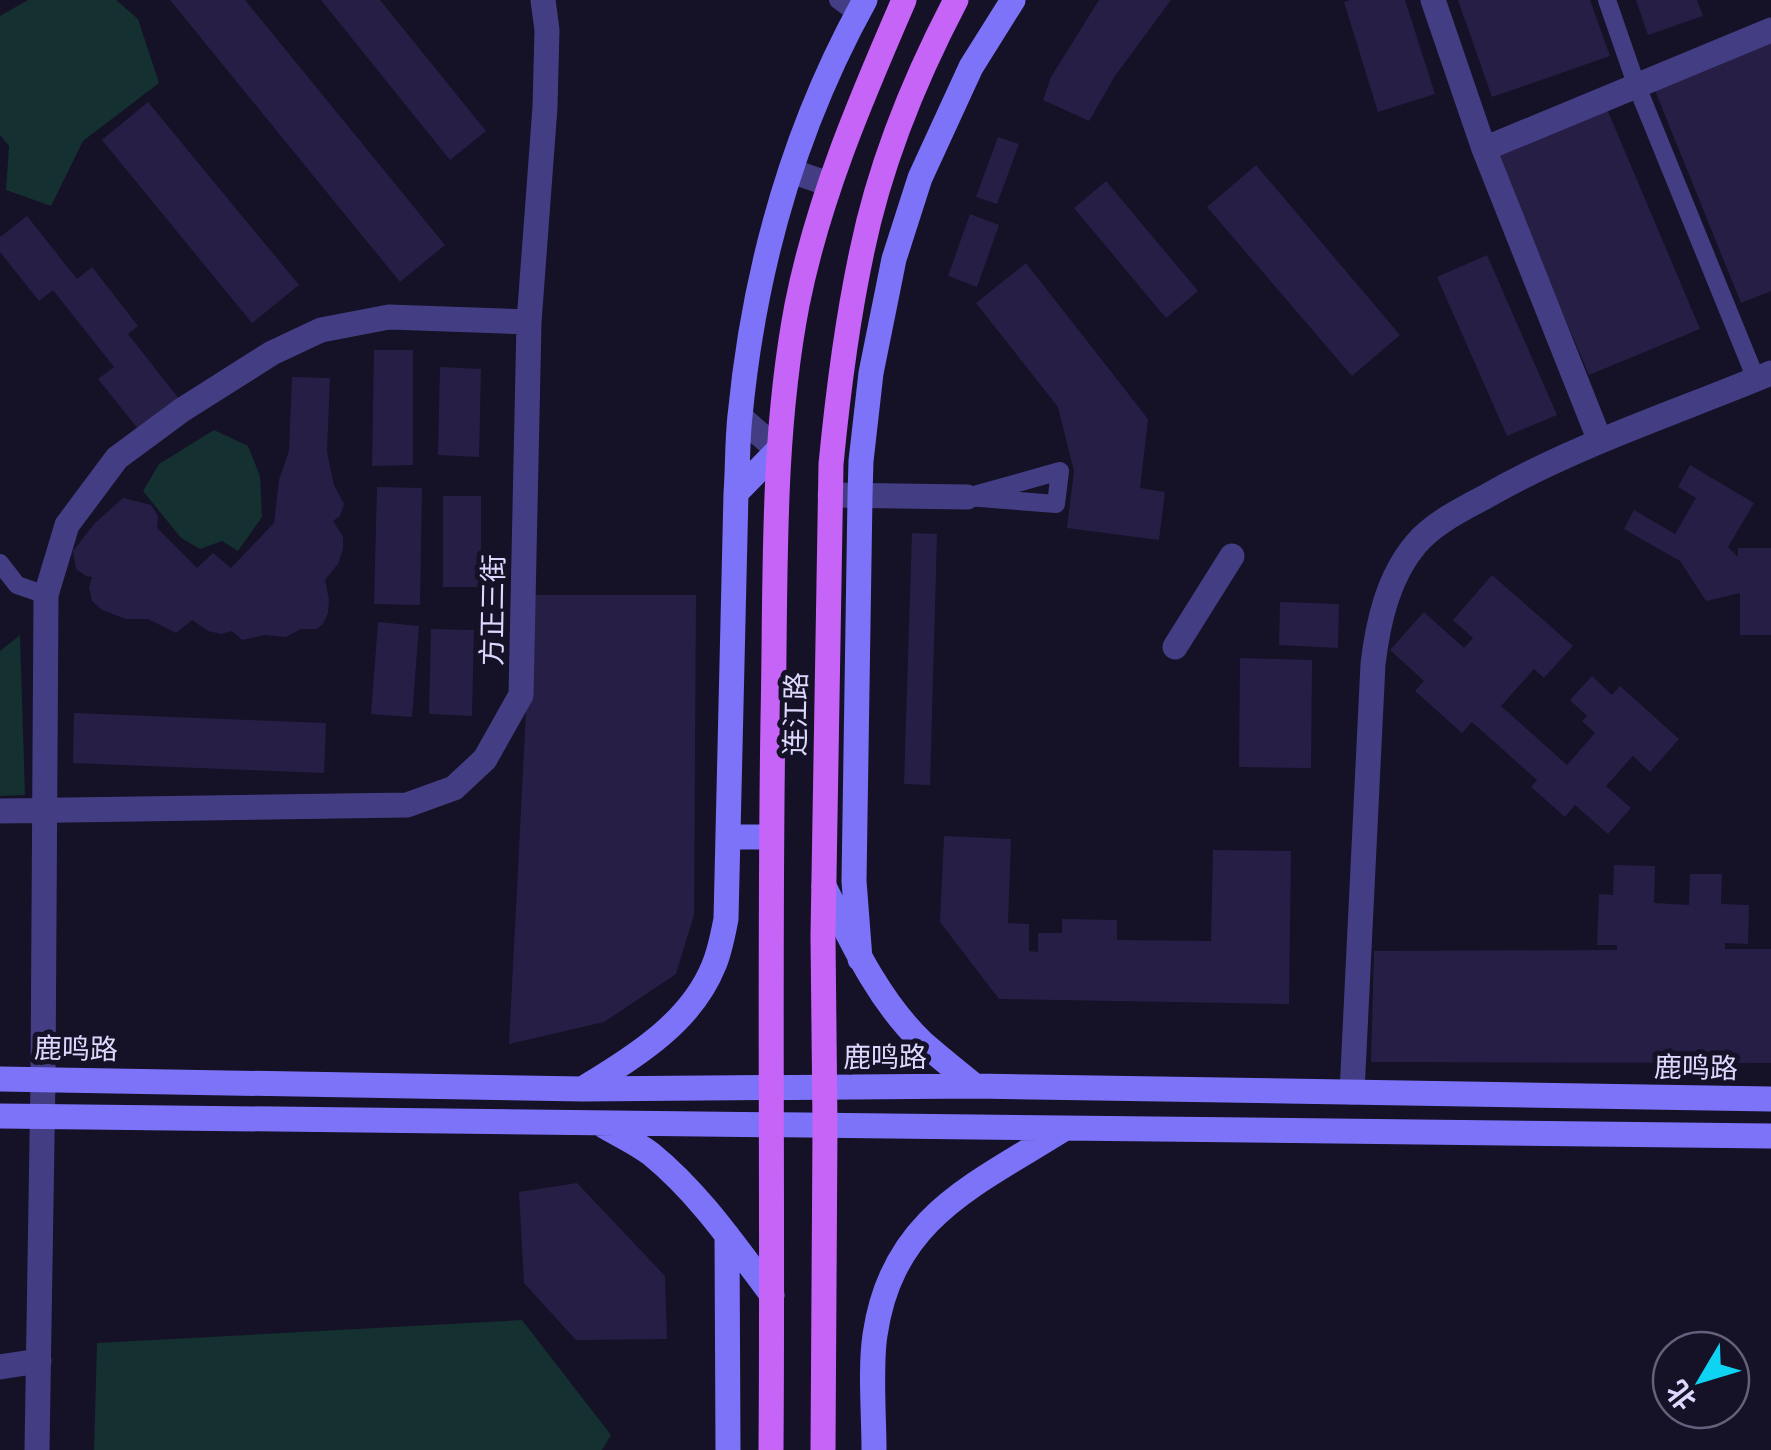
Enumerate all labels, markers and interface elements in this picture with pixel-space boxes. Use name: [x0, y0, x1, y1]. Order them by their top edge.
street label: 方正三街: [474, 554, 512, 666]
street label: 连江路: [777, 672, 815, 756]
street label: 鹿鸣路: [34, 1030, 118, 1068]
street label: 鹿鸣路: [843, 1039, 927, 1076]
street label: 鹿鸣路: [1654, 1049, 1738, 1087]
north arrow: [1651, 1330, 1751, 1430]
text: 北: [1658, 1373, 1705, 1418]

